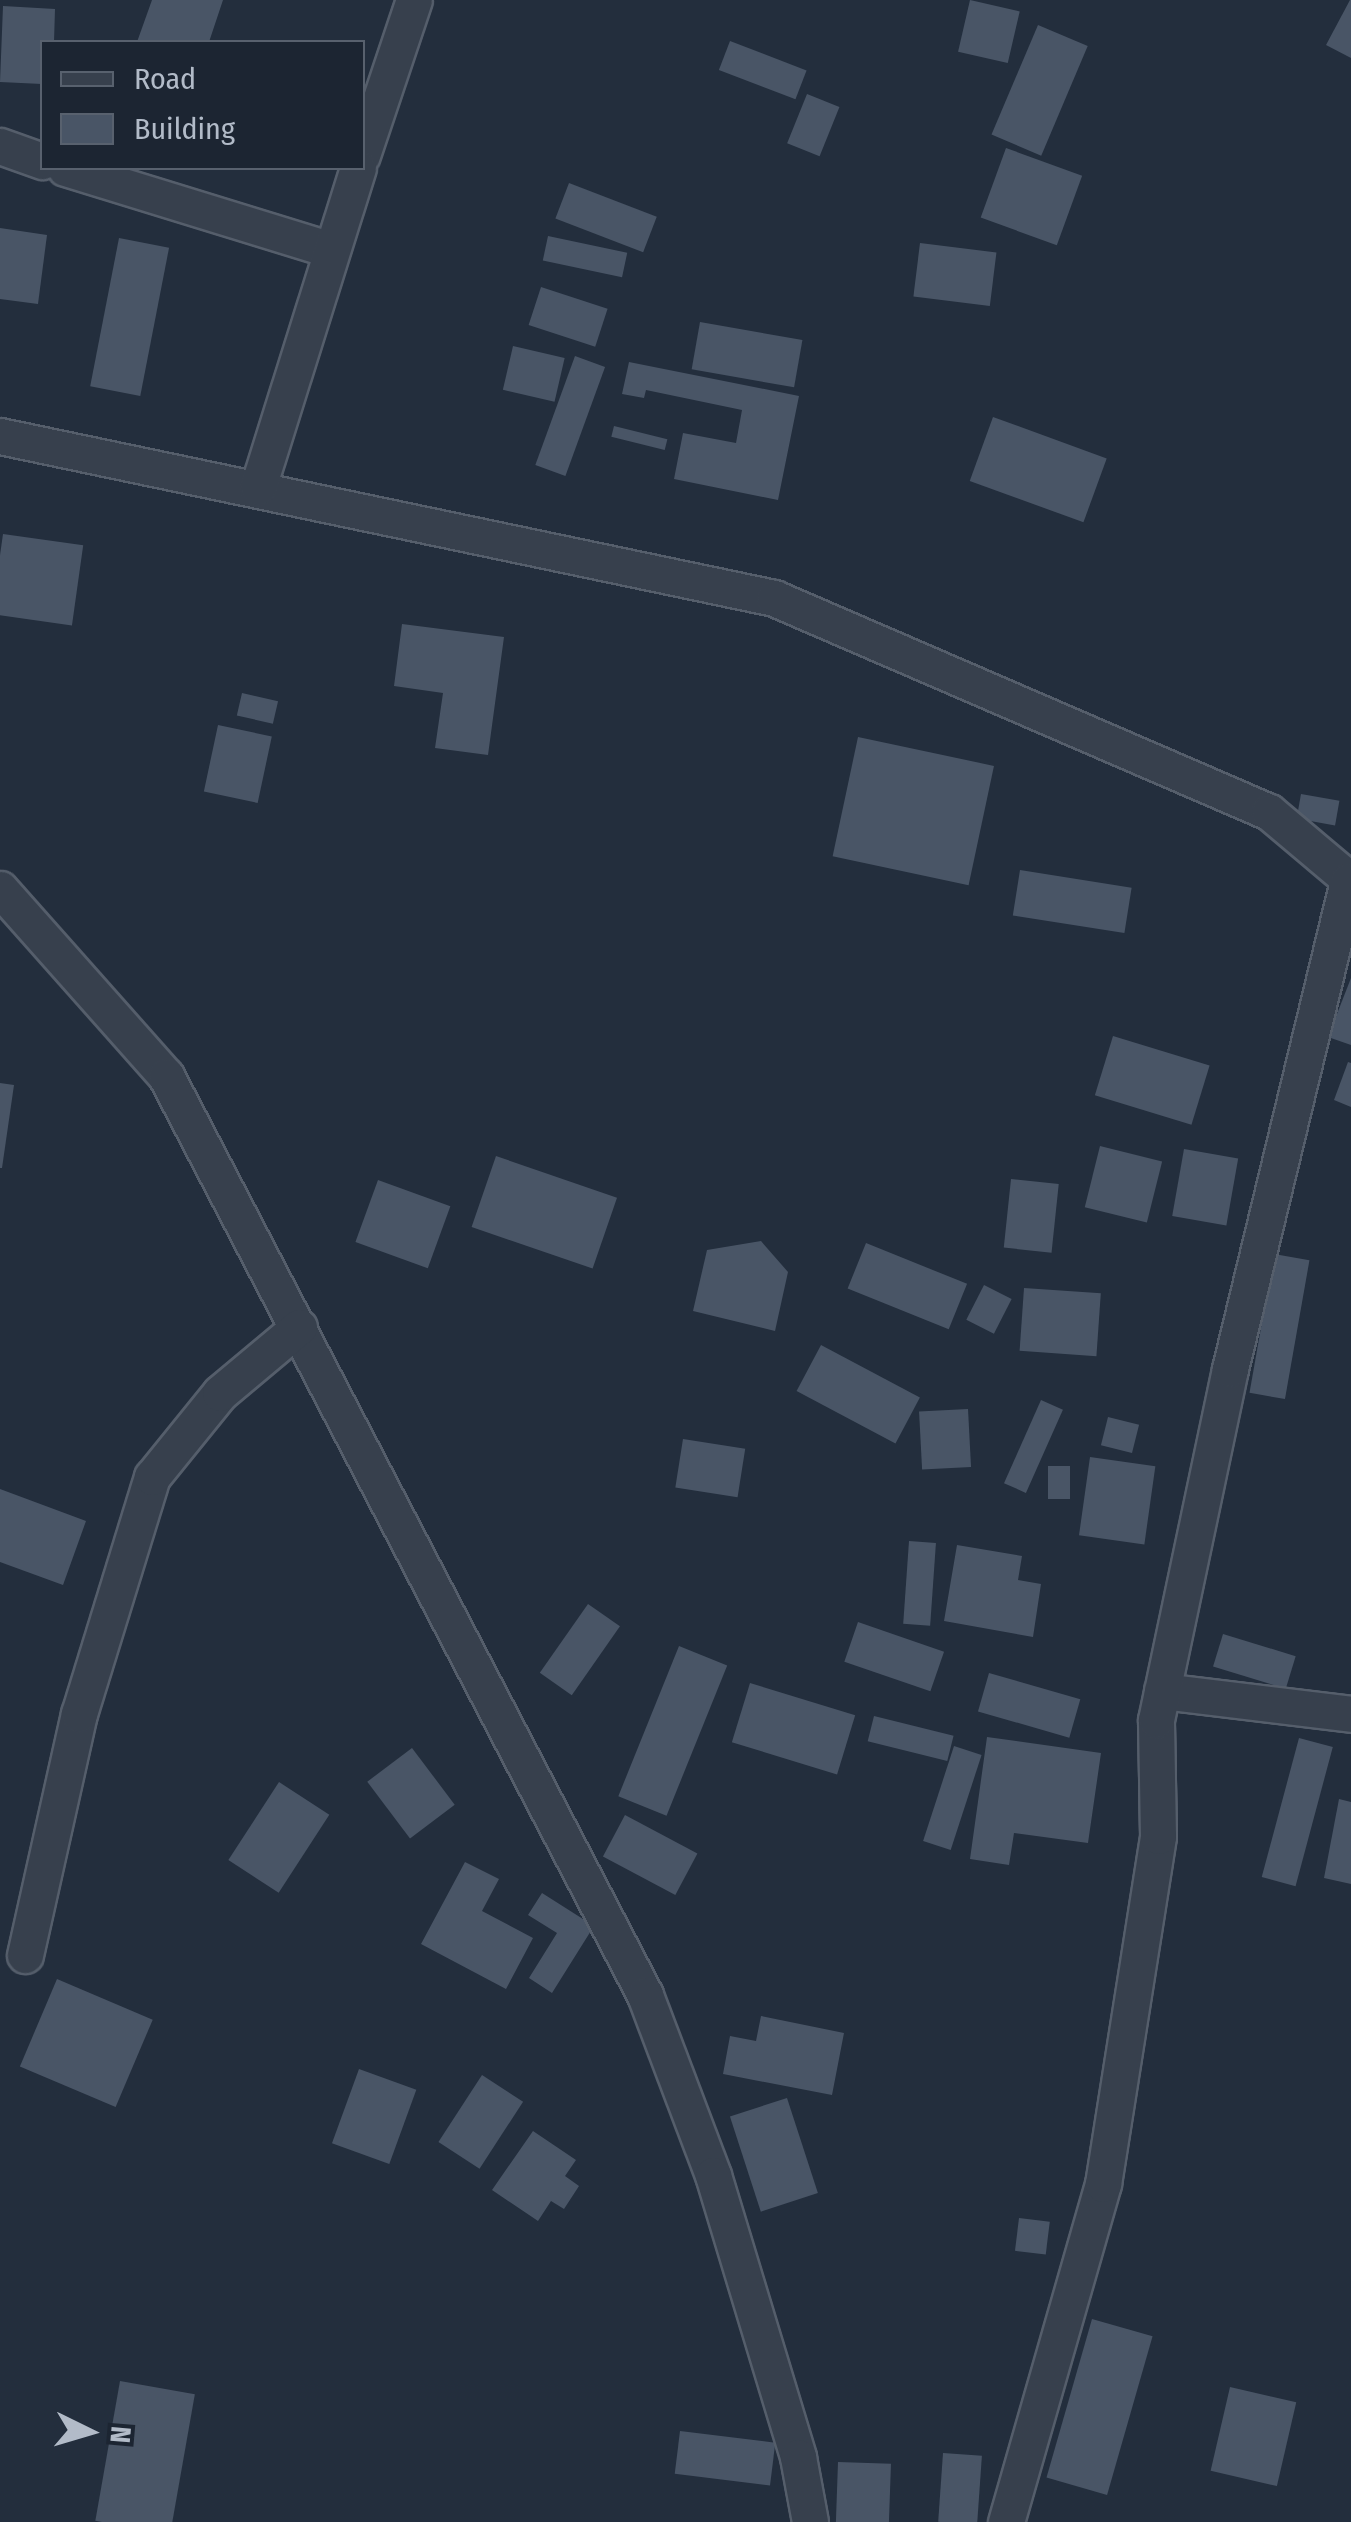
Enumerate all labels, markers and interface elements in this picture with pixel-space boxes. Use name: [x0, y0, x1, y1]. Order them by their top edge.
legend: [40, 40, 365, 170]
text: Road: [134, 61, 196, 97]
text: Building: [134, 111, 235, 147]
north arrow: [40, 2382, 140, 2482]
text: N: [103, 2425, 138, 2444]

